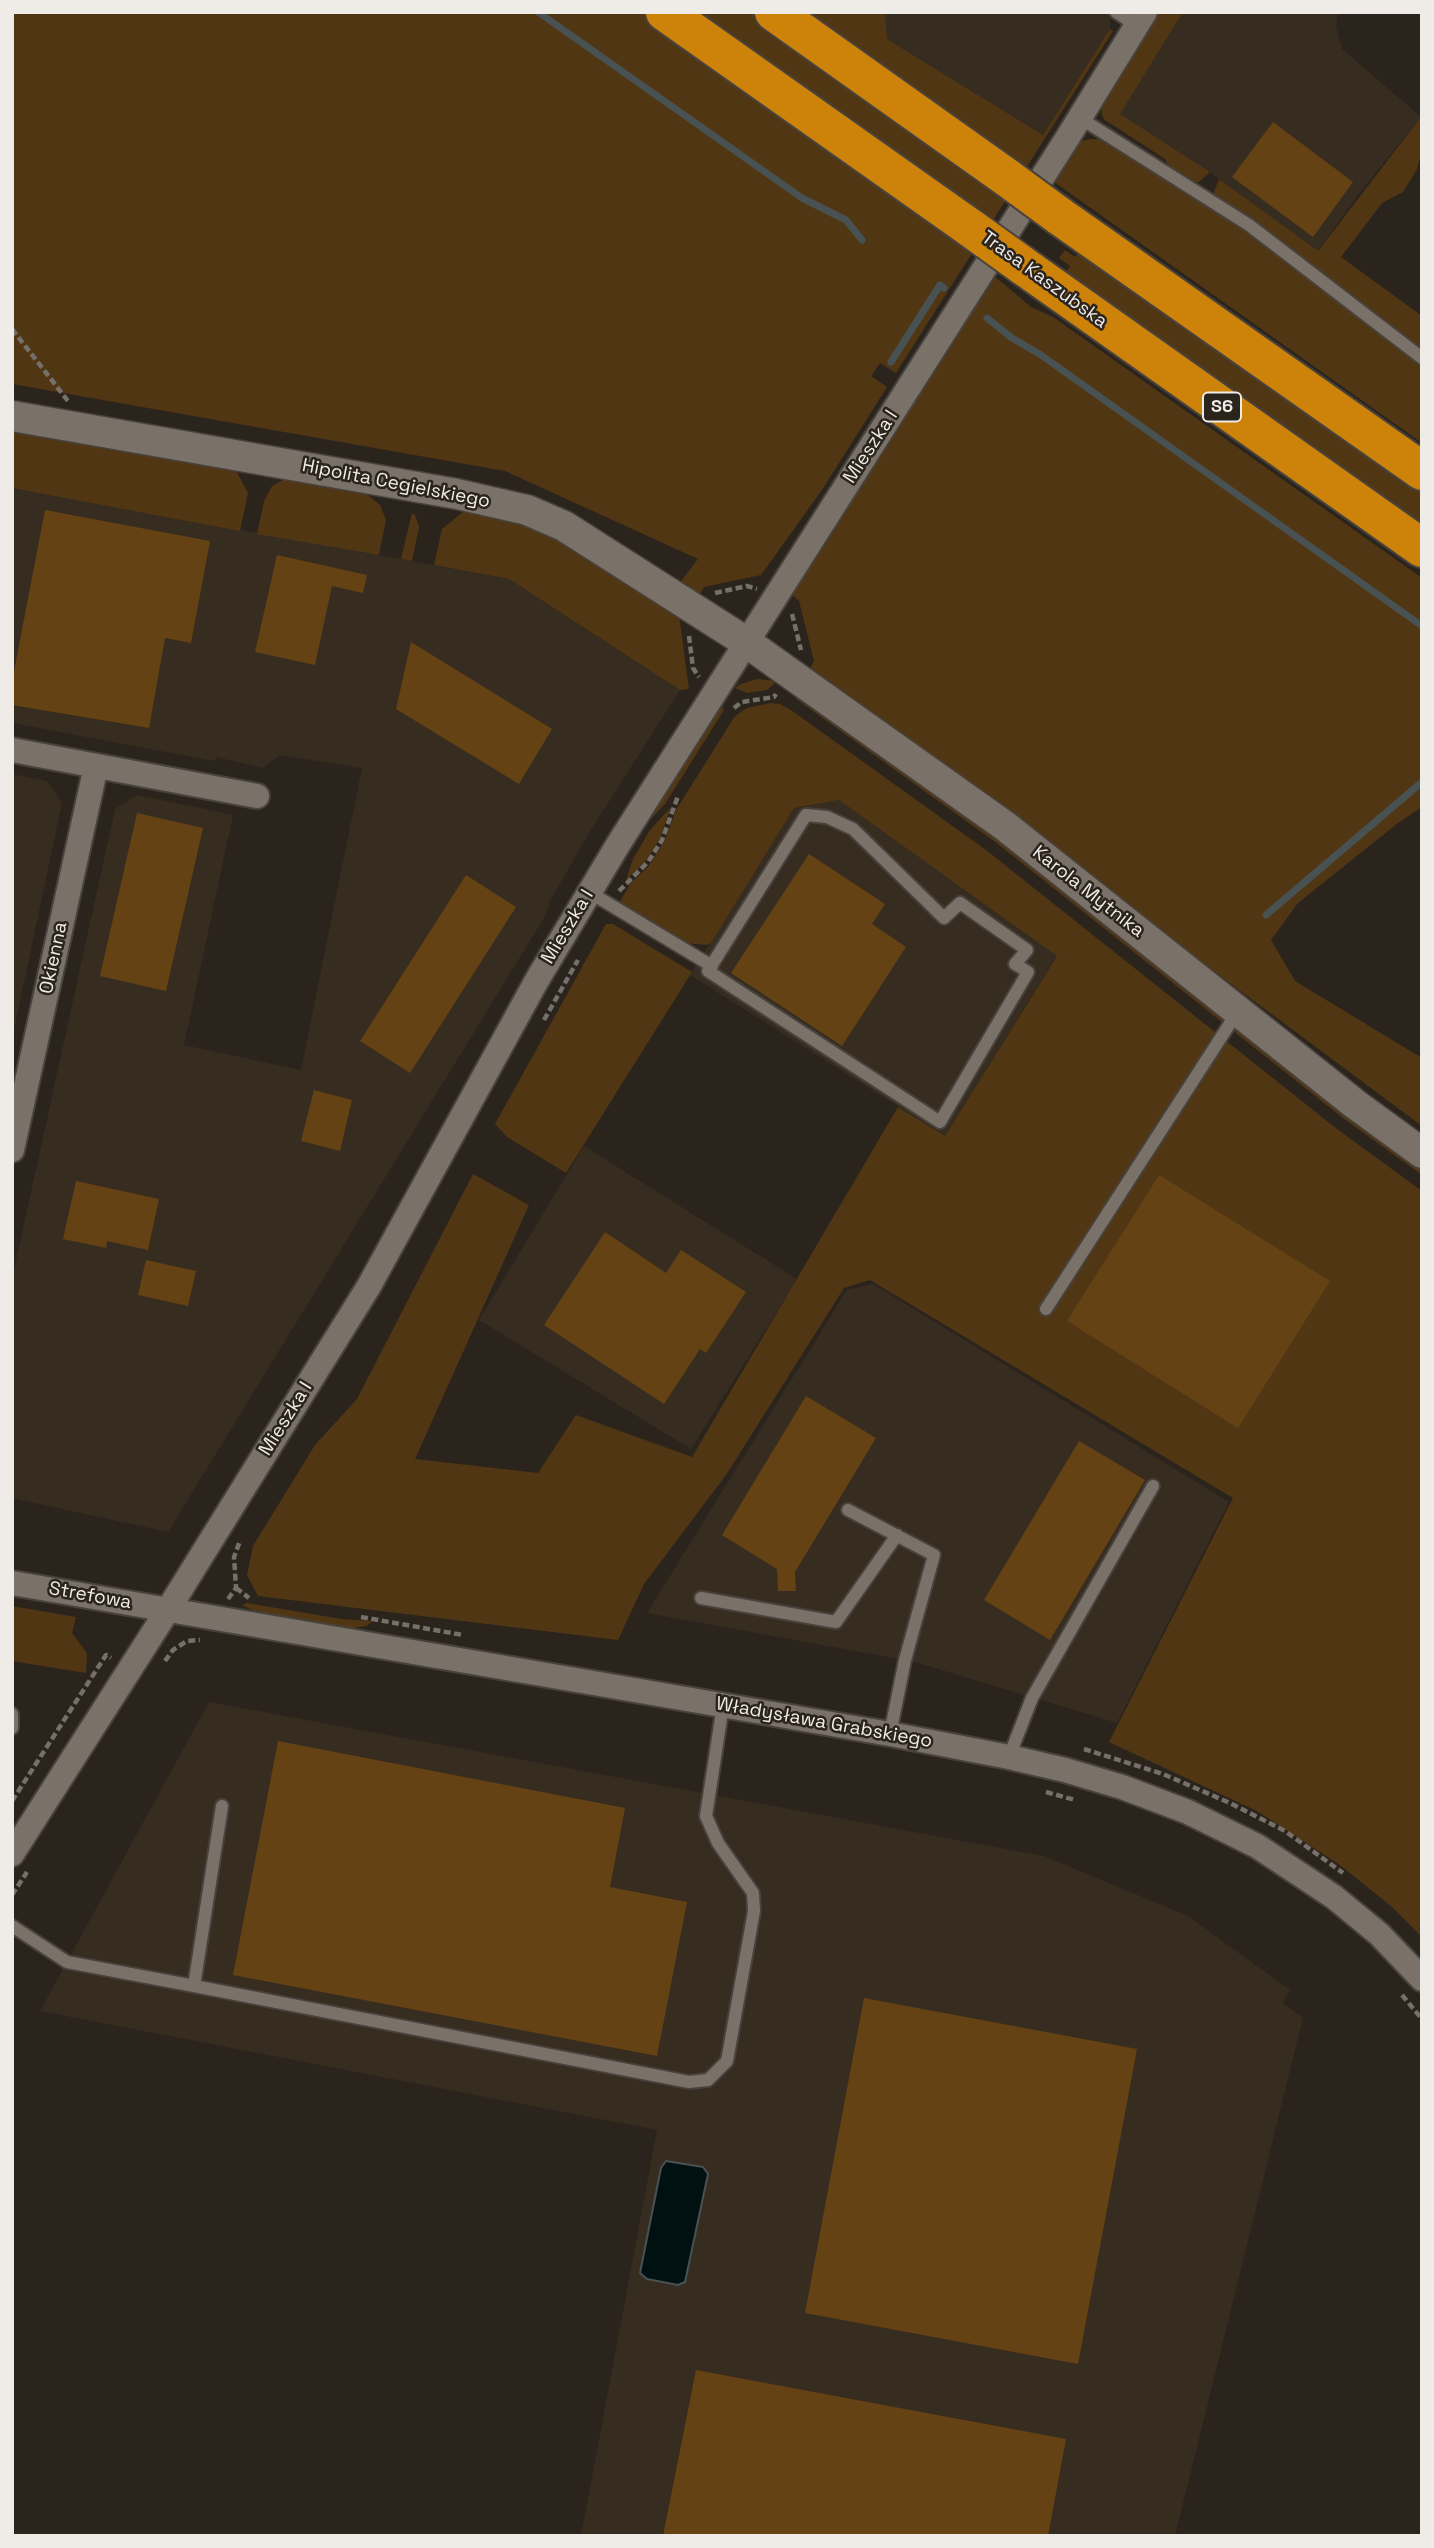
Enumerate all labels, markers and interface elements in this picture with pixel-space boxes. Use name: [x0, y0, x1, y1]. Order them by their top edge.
street label: Trasa Kaszubska: [976, 227, 1112, 333]
road number: S6: [1203, 393, 1241, 422]
street label: Mieszka I: [839, 406, 903, 488]
street label: Hipolita Cegielskiego: [300, 455, 492, 513]
street label: Karola Mytnika: [1028, 841, 1148, 943]
street label: Mieszka I: [537, 886, 599, 968]
street label: Okienna: [35, 920, 73, 996]
street label: Mieszka I: [254, 1378, 318, 1460]
street label: Strefowa: [47, 1578, 133, 1614]
street label: Władysława Grabskiego: [714, 1693, 934, 1753]

